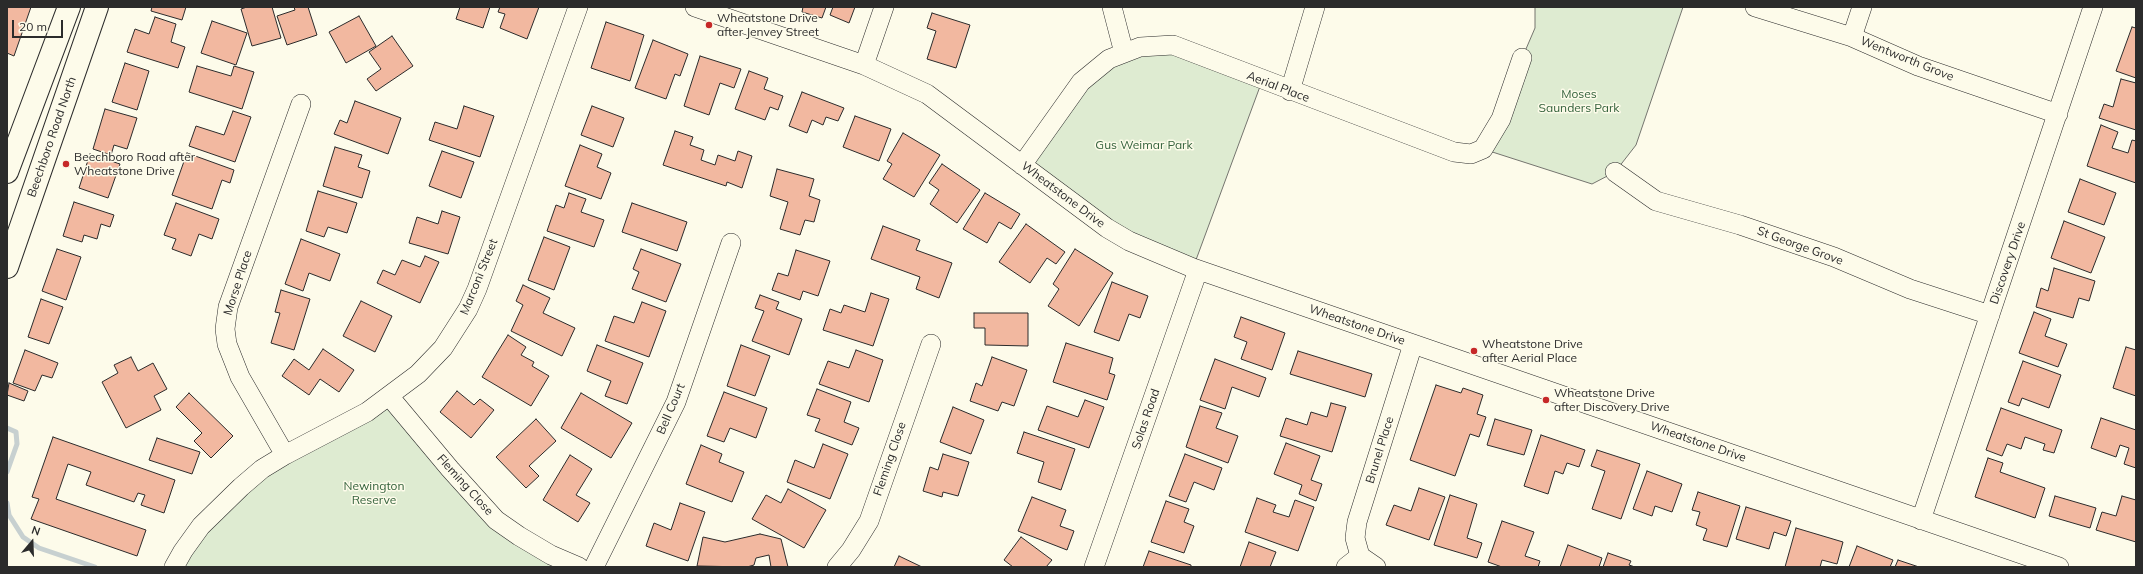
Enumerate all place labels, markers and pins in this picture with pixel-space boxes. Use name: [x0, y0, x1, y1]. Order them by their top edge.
place label: Wheatstone Drive after Jenvey Street: [717, 11, 819, 39]
marker: Wheatstone Drive after Jenvey Street: [704, 20, 714, 30]
place label: Beechboro Road after Wheatstone Drive: [74, 150, 195, 178]
marker: Beechboro Road after Wheatstone Drive: [61, 159, 71, 169]
place label: Wheatstone Drive after Aerial Place: [1482, 337, 1583, 365]
marker: Wheatstone Drive after Aerial Place: [1469, 346, 1479, 356]
place label: Wheatstone Drive after Discovery Drive: [1554, 386, 1670, 414]
marker: Wheatstone Drive after Discovery Drive: [1541, 395, 1551, 405]

